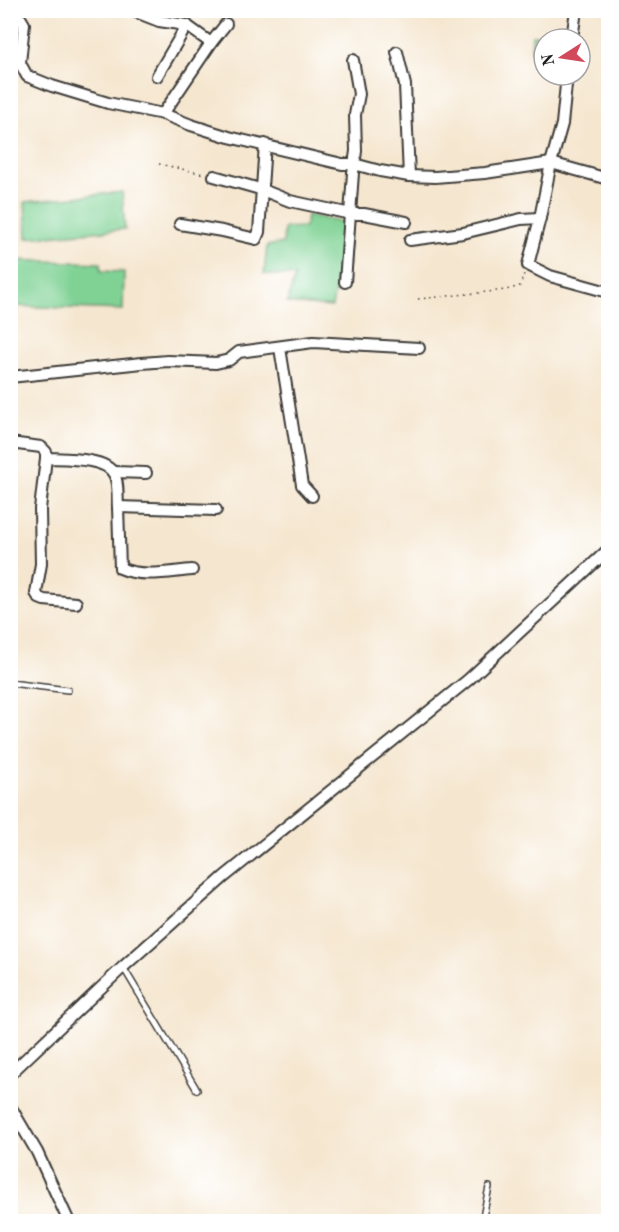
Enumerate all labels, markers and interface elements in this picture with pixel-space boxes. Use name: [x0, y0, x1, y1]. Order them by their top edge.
north arrow: [532, 27, 592, 87]
text: N: [540, 51, 558, 67]

